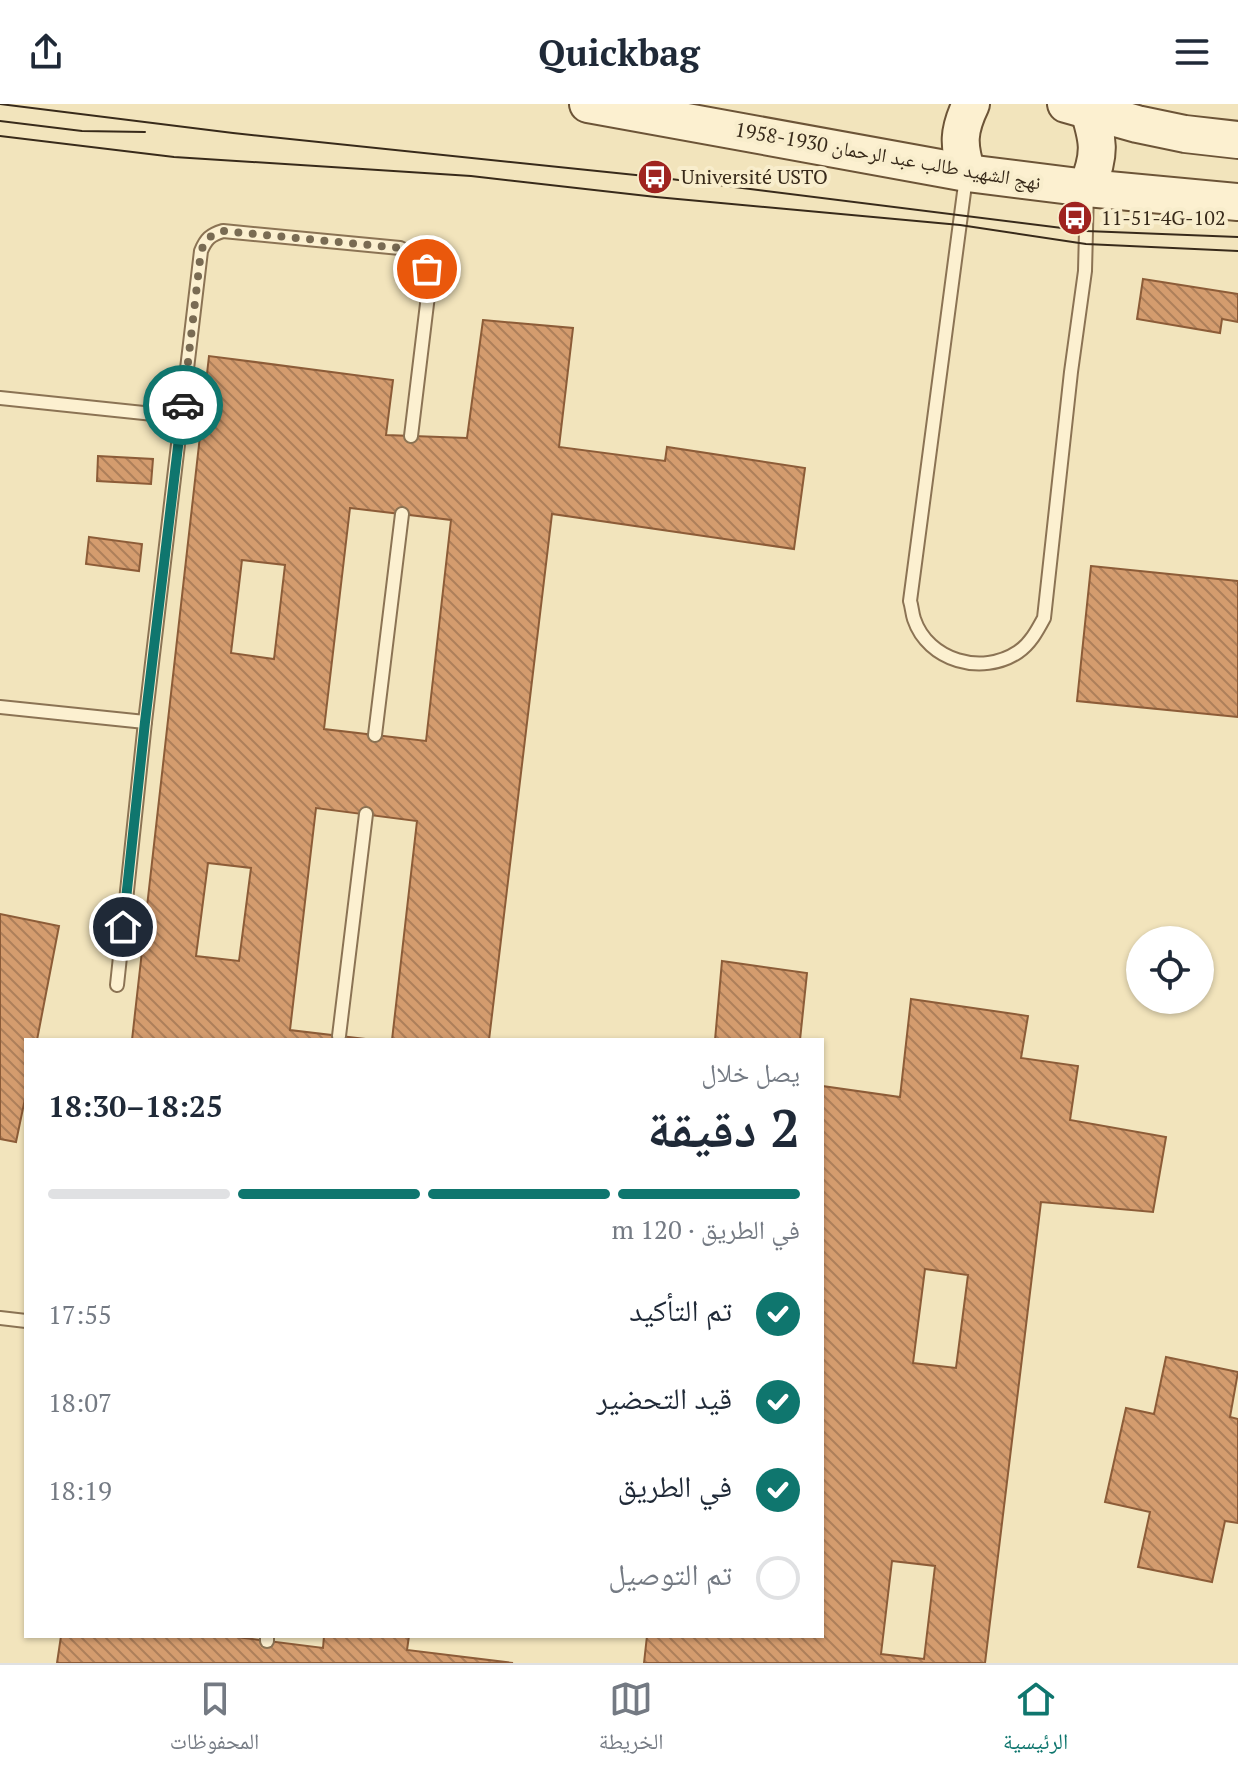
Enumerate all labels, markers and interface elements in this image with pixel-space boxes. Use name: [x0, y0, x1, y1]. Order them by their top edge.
text: Quickbag: [538, 29, 700, 76]
icon: share: [24, 30, 68, 74]
icon: menu: [1170, 30, 1214, 74]
street label: نهج الشهيد طالب عبد الرحمان 1930-1958: [733, 115, 1043, 196]
bus stop icon: Université USTO: [636, 158, 674, 196]
place label: Université USTO: [681, 163, 828, 190]
bus stop icon: 11-51-4G-102: [1056, 199, 1094, 237]
place label: 11-51-4G-102: [1101, 204, 1226, 231]
pin: [393, 235, 461, 303]
icon: bag: [405, 247, 449, 291]
courier: [143, 365, 223, 445]
icon: car: [161, 383, 205, 427]
pin: [89, 893, 157, 961]
icon: home: [101, 905, 145, 949]
map controls: [1126, 926, 1214, 1014]
button: locate: [1126, 926, 1214, 1014]
text: يصل خلال: [701, 1055, 800, 1089]
text: 18:25–18:30: [48, 1086, 223, 1126]
text: 2 دقيقة: [647, 1093, 800, 1162]
text: في الطريق · 120 m: [611, 1212, 800, 1246]
text: تم التأكيد: [629, 1290, 732, 1330]
icon: check: [756, 1292, 800, 1336]
text: 17:55: [48, 1297, 112, 1331]
text: قيد التحضير: [597, 1378, 732, 1418]
icon: check: [756, 1380, 800, 1424]
text: 18:07: [48, 1385, 112, 1419]
text: في الطريق: [617, 1466, 732, 1506]
icon: check: [756, 1468, 800, 1512]
text: 18:19: [48, 1473, 112, 1507]
text: تم التوصيل: [608, 1554, 732, 1594]
tab: المحفوظات: [170, 1677, 259, 1763]
tab: الخريطة: [599, 1677, 664, 1763]
tab: الرئيسية: [1003, 1677, 1068, 1763]

